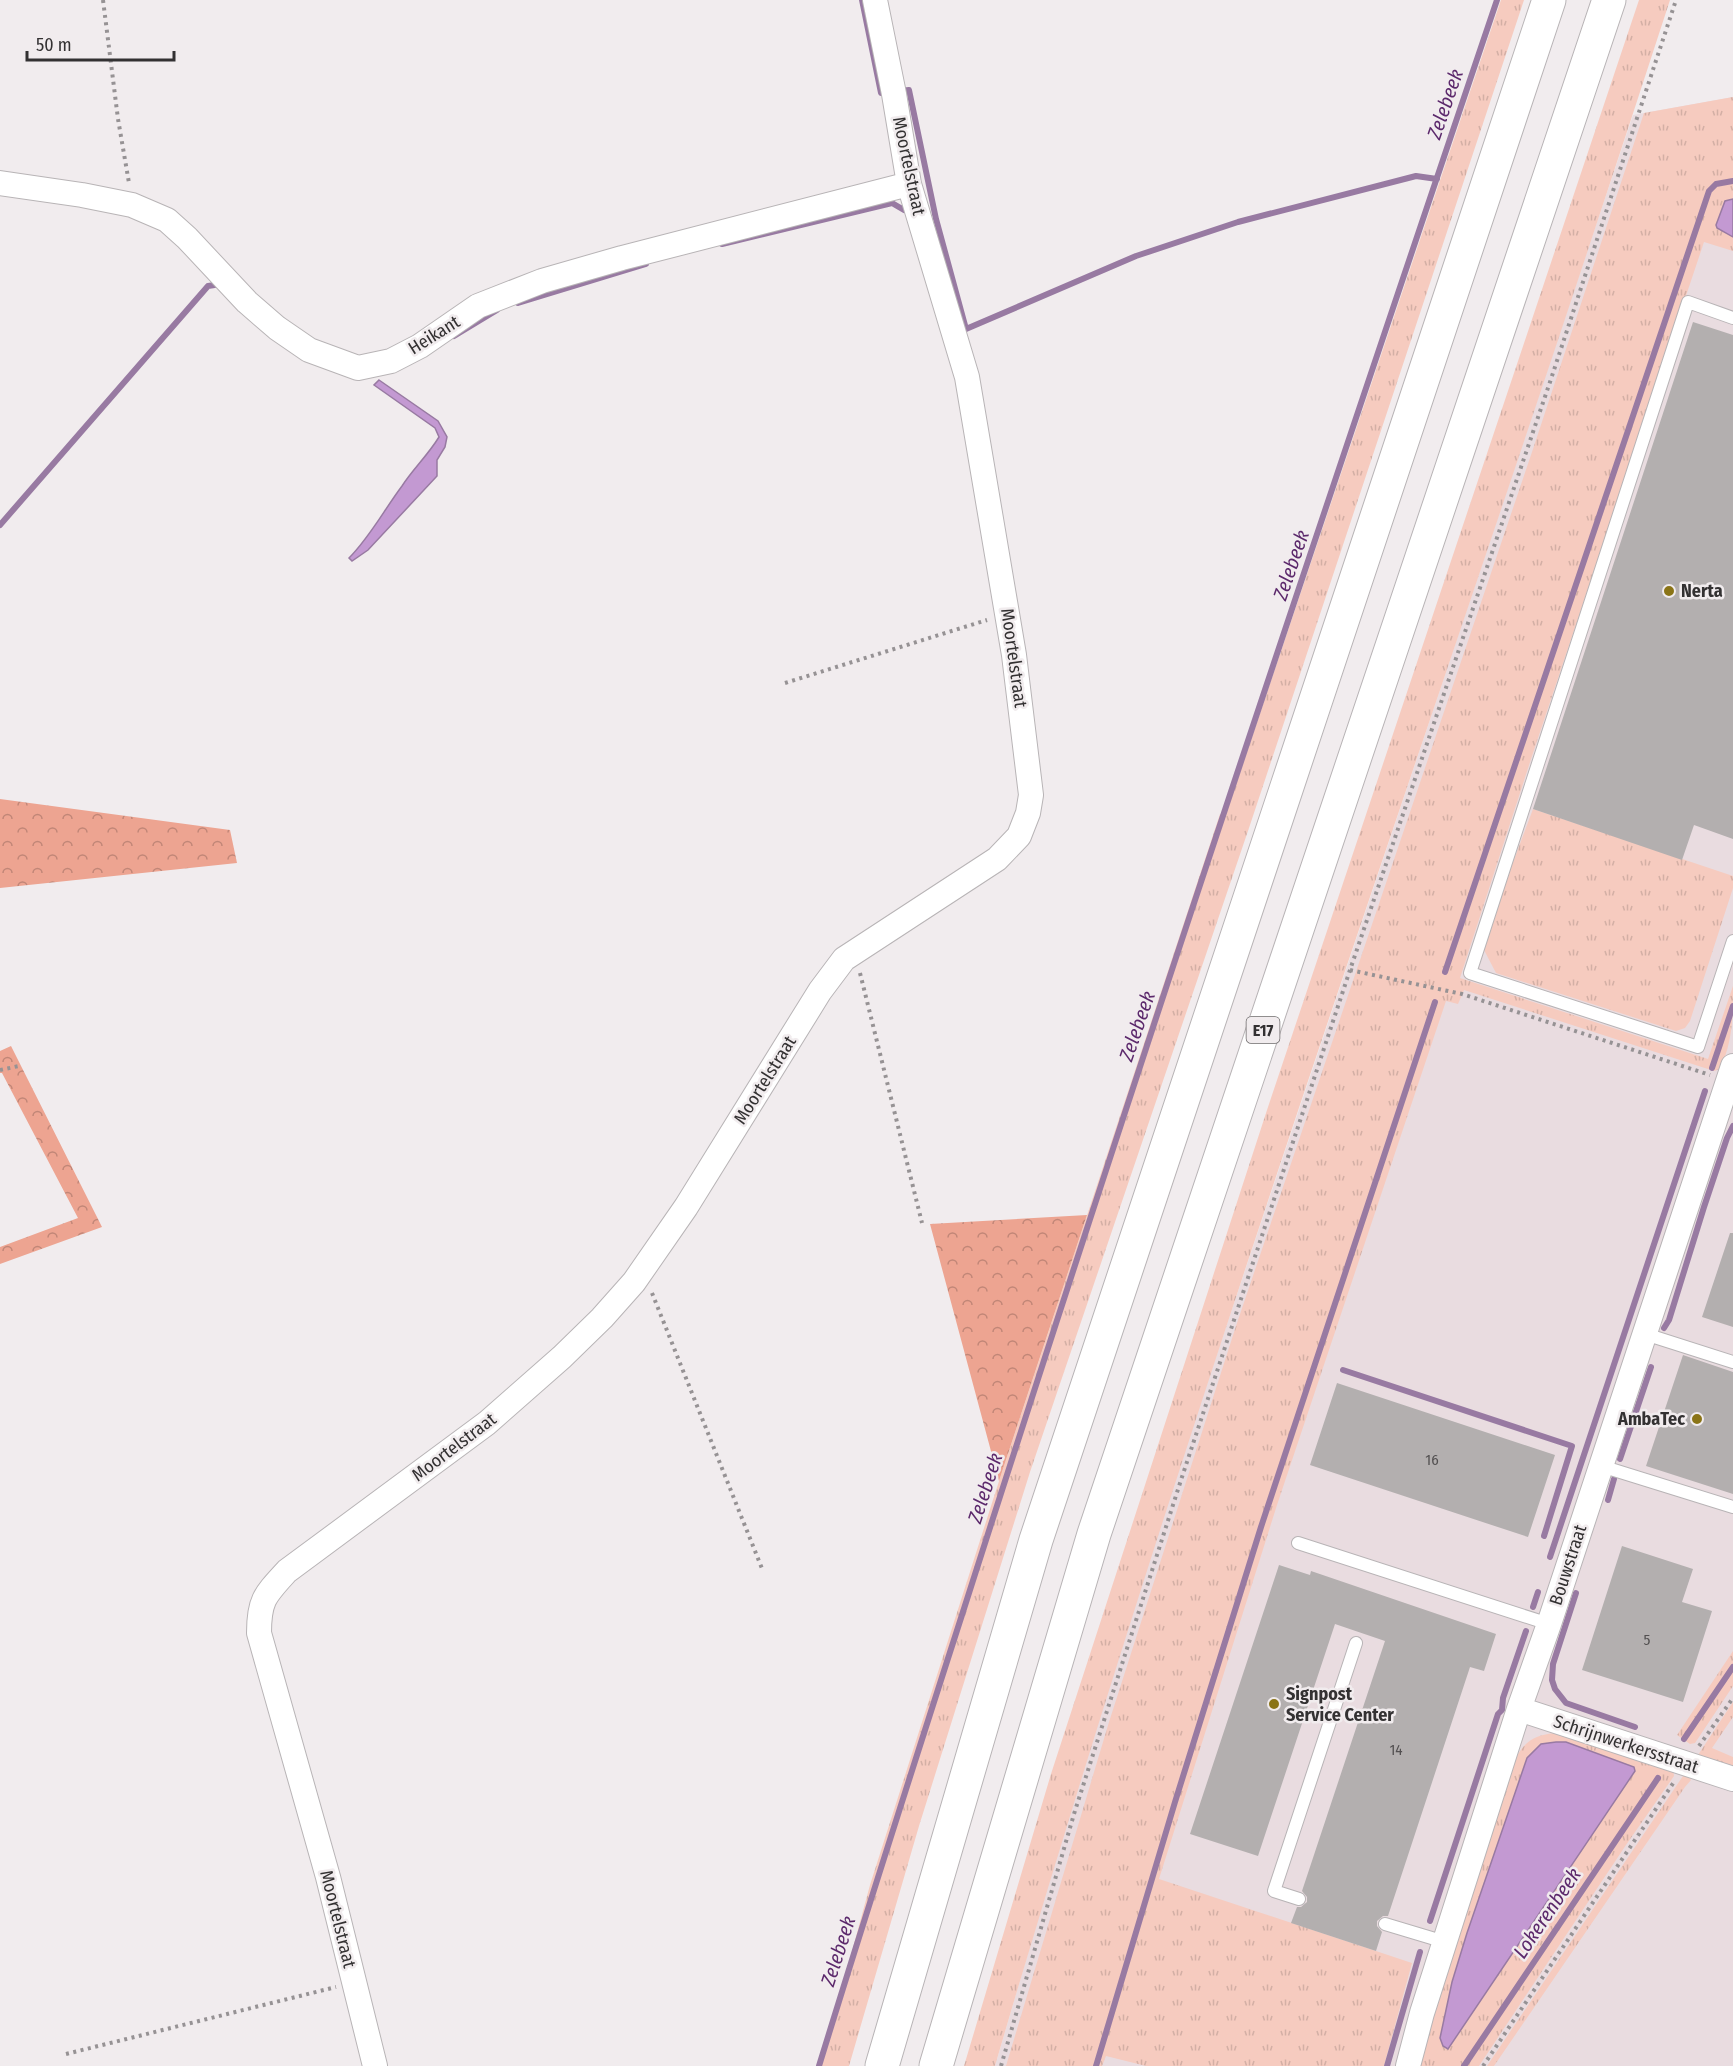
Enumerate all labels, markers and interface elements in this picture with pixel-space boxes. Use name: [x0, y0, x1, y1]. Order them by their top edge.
scale bar: [27, 24, 174, 62]
text: 50 m: [36, 34, 72, 56]
water label: Zelebeek: [1422, 66, 1468, 143]
street label: Moortelstraat: [888, 115, 930, 217]
street label: Heikant: [404, 311, 464, 359]
water label: Zelebeek: [1268, 527, 1314, 604]
place label: Nerta: [1681, 580, 1723, 602]
marker: Nerta: [1662, 584, 1676, 598]
street label: Moortelstraat: [996, 607, 1032, 709]
water label: Zelebeek: [1114, 988, 1160, 1065]
road number: E17: [1246, 1017, 1280, 1043]
street label: Moortelstraat: [729, 1032, 801, 1128]
street label: Moortelstraat: [407, 1408, 501, 1486]
place label: AmbaTec: [1617, 1408, 1685, 1430]
marker: AmbaTec: [1690, 1412, 1704, 1426]
water label: Zelebeek: [962, 1450, 1008, 1527]
house number: 16: [1425, 1451, 1439, 1469]
street label: Bouwstraat: [1545, 1522, 1591, 1608]
house number: 5: [1644, 1631, 1651, 1649]
place label: Signpost Service Center: [1286, 1683, 1394, 1726]
marker: Signpost Service Center: [1267, 1697, 1281, 1711]
street label: Schrijnwerkersstraat: [1551, 1710, 1701, 1778]
house number: 14: [1389, 1741, 1403, 1759]
water label: Lokerenbeek: [1508, 1863, 1586, 1963]
street label: Moortelstraat: [315, 1868, 361, 1970]
water label: Zelebeek: [815, 1913, 861, 1990]

